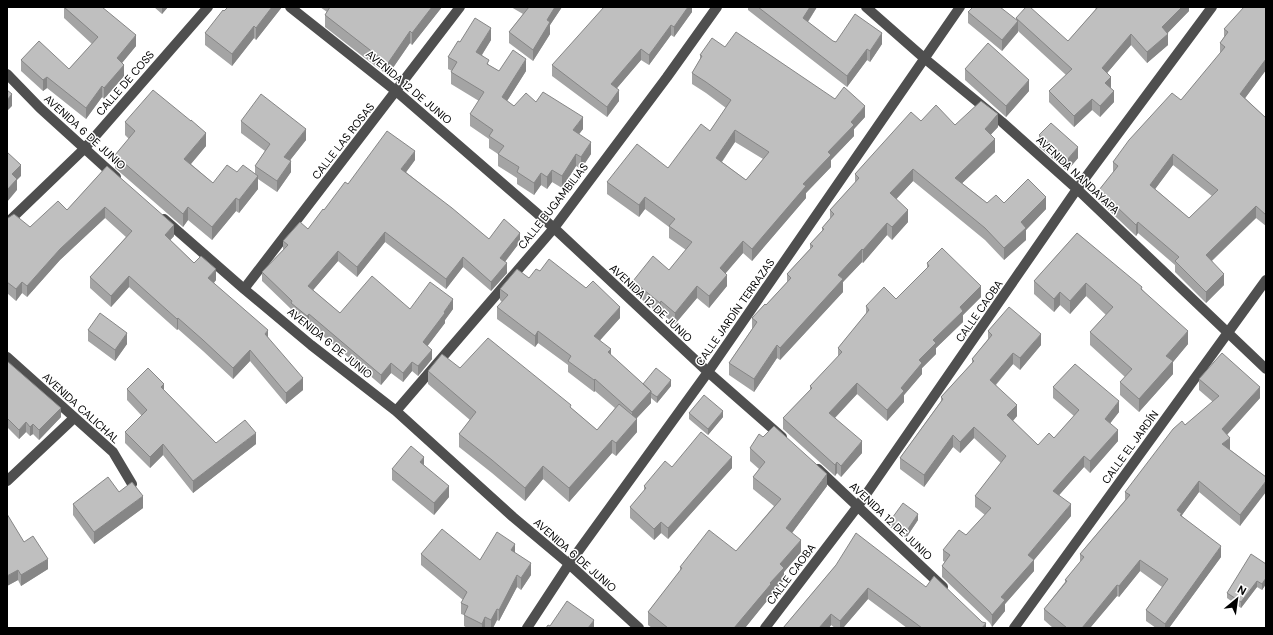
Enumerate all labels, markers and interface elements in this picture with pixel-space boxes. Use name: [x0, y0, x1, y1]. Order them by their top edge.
street label: AVENIDA 12 DE JUNIO: [363, 47, 455, 127]
street label: CALLE DE COSS: [93, 48, 157, 118]
street label: AVENIDA 6 DE JUNIO: [41, 92, 129, 172]
street label: CALLE LAS ROSAS: [309, 100, 377, 182]
street label: AVENIDA NANDAYAPA: [1033, 133, 1123, 217]
street label: CALLE BUGAMBILIAS: [515, 160, 591, 252]
street label: CALLE JARDÍN TERRAZAS: [693, 256, 777, 368]
street label: AVENIDA 12 DE JUNIO: [607, 261, 695, 345]
street label: CALLE CAOBA: [952, 277, 1006, 345]
street label: AVENIDA 6 DE JUNIO: [285, 304, 375, 382]
street label: AVENIDA CALICHAL: [39, 370, 123, 446]
street label: CALLE EL JARDÍN: [1099, 408, 1161, 486]
street label: AVENIDA 12 DE JUNIO: [847, 479, 935, 563]
street label: AVENIDA 6 DE JUNIO: [531, 515, 619, 595]
street label: CALLE CAOBA: [764, 541, 818, 607]
north arrow: [1217, 579, 1257, 619]
text: N: [1235, 582, 1249, 598]

